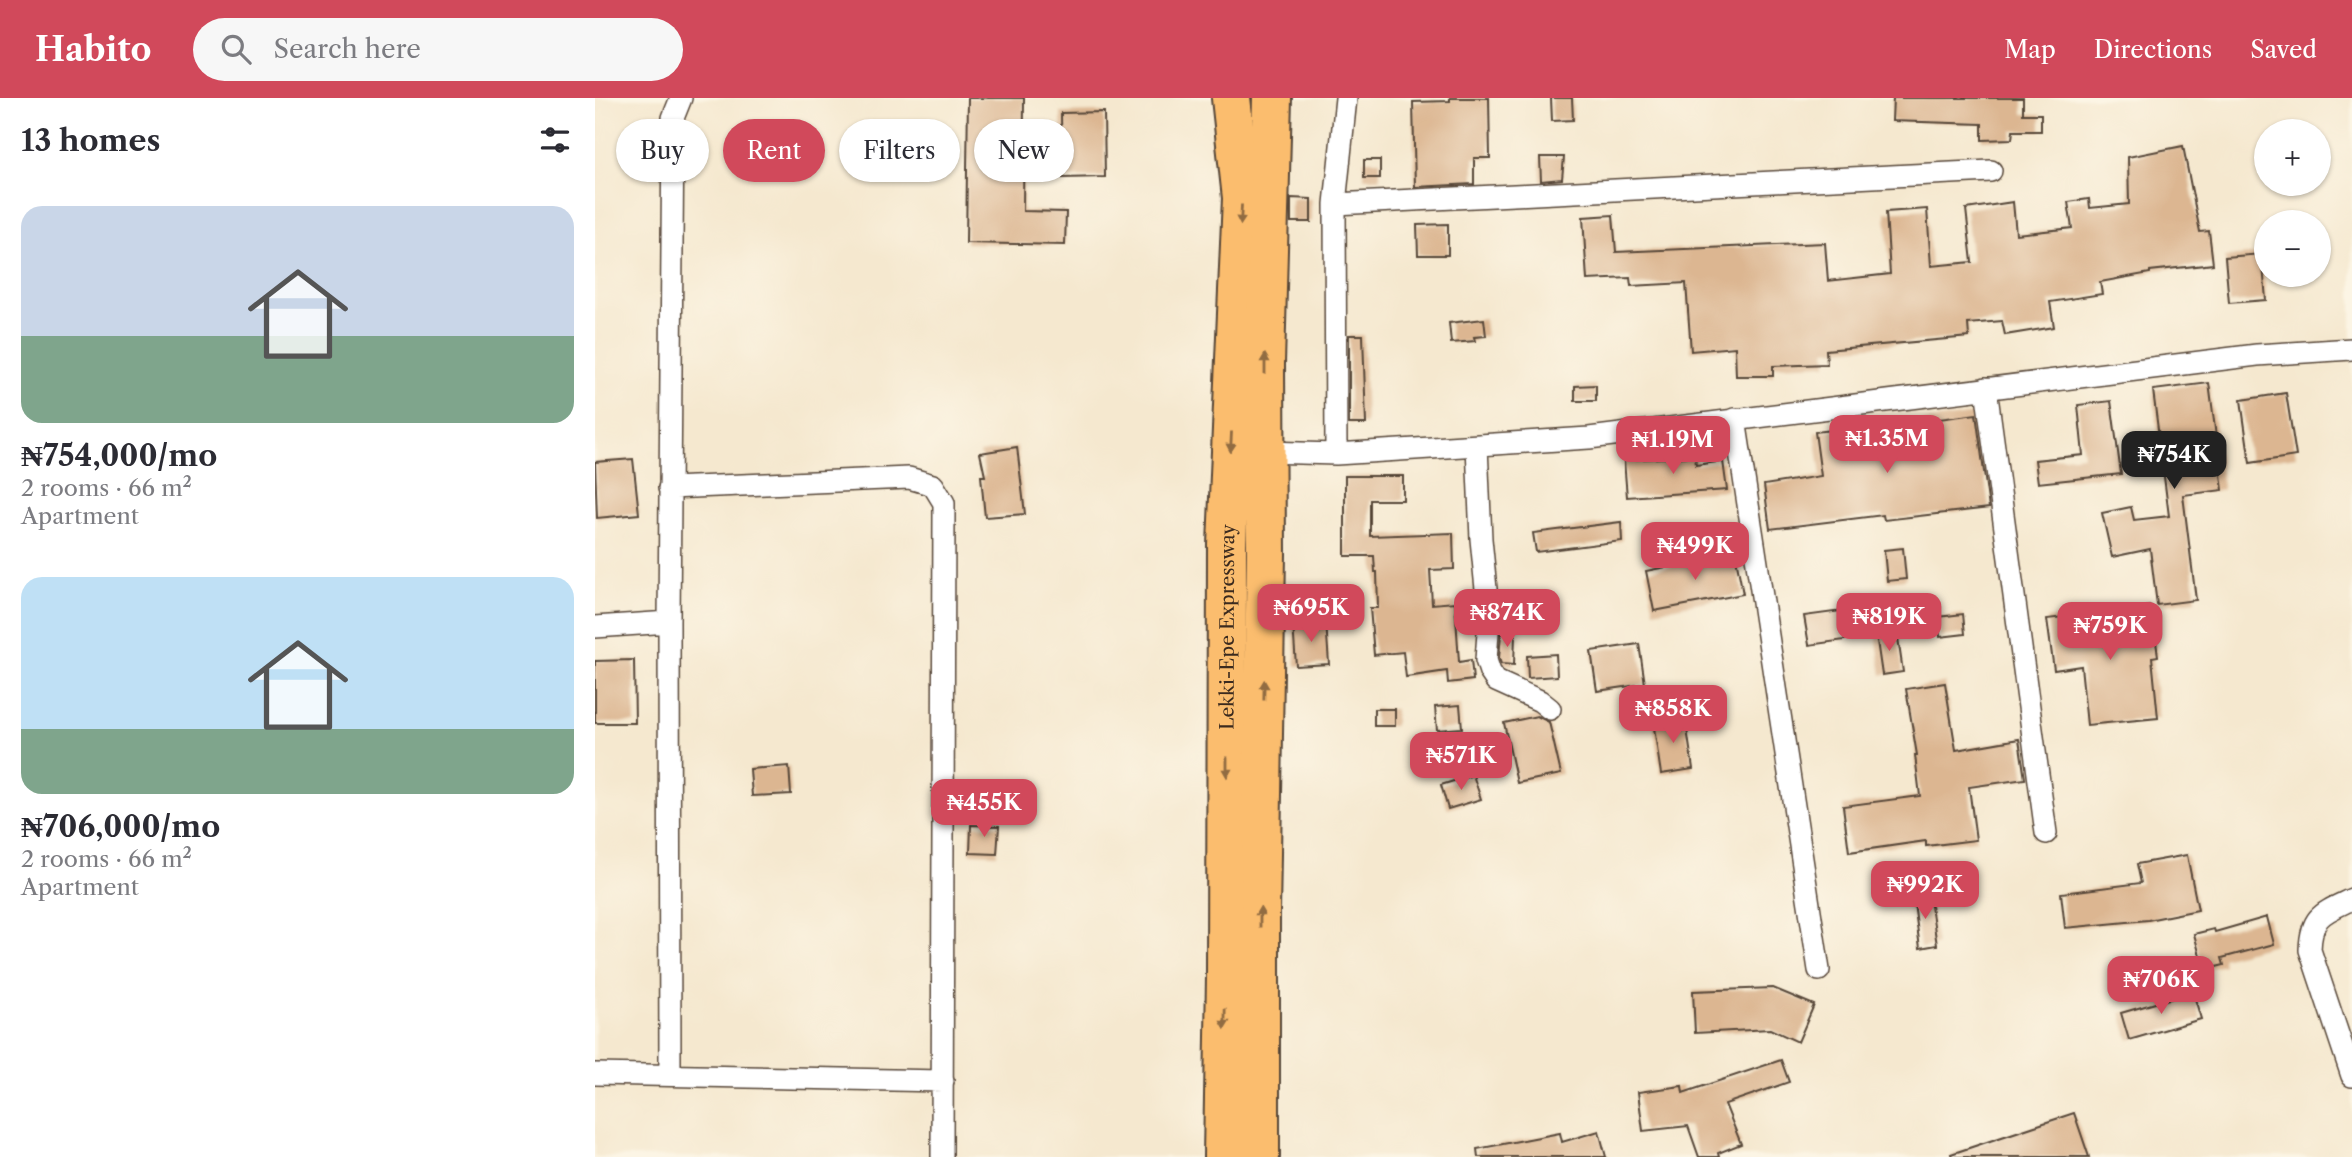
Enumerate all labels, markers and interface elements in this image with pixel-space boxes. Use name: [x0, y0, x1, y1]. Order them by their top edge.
search box: [193, 18, 683, 81]
text: Habito: [35, 29, 151, 70]
icon: search: [217, 30, 255, 68]
text: Search here: [273, 33, 421, 65]
text: Map: [2004, 35, 2056, 64]
text: Directions: [2094, 35, 2212, 64]
text: Saved: [2250, 35, 2317, 64]
chip: Buy: [616, 119, 709, 182]
chip: Rent: [723, 119, 825, 182]
chip: Filters: [839, 119, 960, 182]
chip: New: [974, 119, 1074, 182]
map controls: [2254, 119, 2331, 287]
button: +: [2254, 119, 2331, 196]
icon: filters: [536, 121, 574, 159]
text: 13 homes: [21, 122, 160, 159]
one-way arrow: [1236, 204, 1247, 226]
button: −: [2254, 210, 2331, 287]
icon: home: [235, 251, 361, 377]
one-way arrow: [1259, 353, 1271, 375]
pin: ₦1.19M: [1616, 416, 1730, 476]
pin: ₦1.35M: [1830, 416, 1944, 475]
text: ₦1.35M: [1845, 424, 1929, 452]
text: ₦1.19M: [1632, 425, 1714, 453]
one-way arrow: [1226, 431, 1237, 453]
pin: ₦754K: [2125, 432, 2223, 491]
text: ₦754,000/mo: [21, 437, 217, 474]
text: ₦754K: [2137, 440, 2211, 468]
text: 2 rooms · 66 m²: [21, 474, 192, 502]
text: Apartment: [21, 502, 139, 530]
pin: ₦499K: [1646, 522, 1744, 582]
street label: Lekki-Epe Expressway: [1216, 523, 1240, 730]
text: ₦499K: [1657, 531, 1733, 559]
pin: ₦695K: [1262, 584, 1360, 644]
pin: ₦874K: [1458, 589, 1556, 649]
text: ₦695K: [1273, 593, 1349, 621]
pin: ₦819K: [1840, 594, 1938, 653]
text: ₦874K: [1470, 598, 1544, 626]
text: ₦819K: [1852, 602, 1926, 630]
pin: ₦759K: [2061, 602, 2159, 662]
text: ₦759K: [2073, 611, 2147, 639]
icon: home: [235, 622, 361, 748]
one-way arrow: [1258, 679, 1270, 701]
pin: ₦858K: [1624, 686, 1722, 745]
text: ₦858K: [1635, 694, 1711, 722]
pin: ₦571K: [1412, 732, 1510, 792]
text: ₦571K: [1426, 741, 1496, 769]
one-way arrow: [1221, 756, 1233, 778]
pin: ₦455K: [935, 780, 1033, 839]
text: ₦455K: [947, 788, 1021, 816]
text: ₦706,000/mo: [21, 808, 220, 845]
text: 2 rooms · 66 m²: [21, 845, 192, 873]
pin: ₦992K: [1876, 862, 1974, 921]
text: ₦992K: [1887, 870, 1963, 898]
text: Apartment: [21, 873, 139, 901]
one-way arrow: [1254, 906, 1266, 928]
pin: ₦706K: [2112, 956, 2210, 1016]
text: ₦706K: [2123, 965, 2199, 993]
one-way arrow: [1219, 1008, 1231, 1030]

